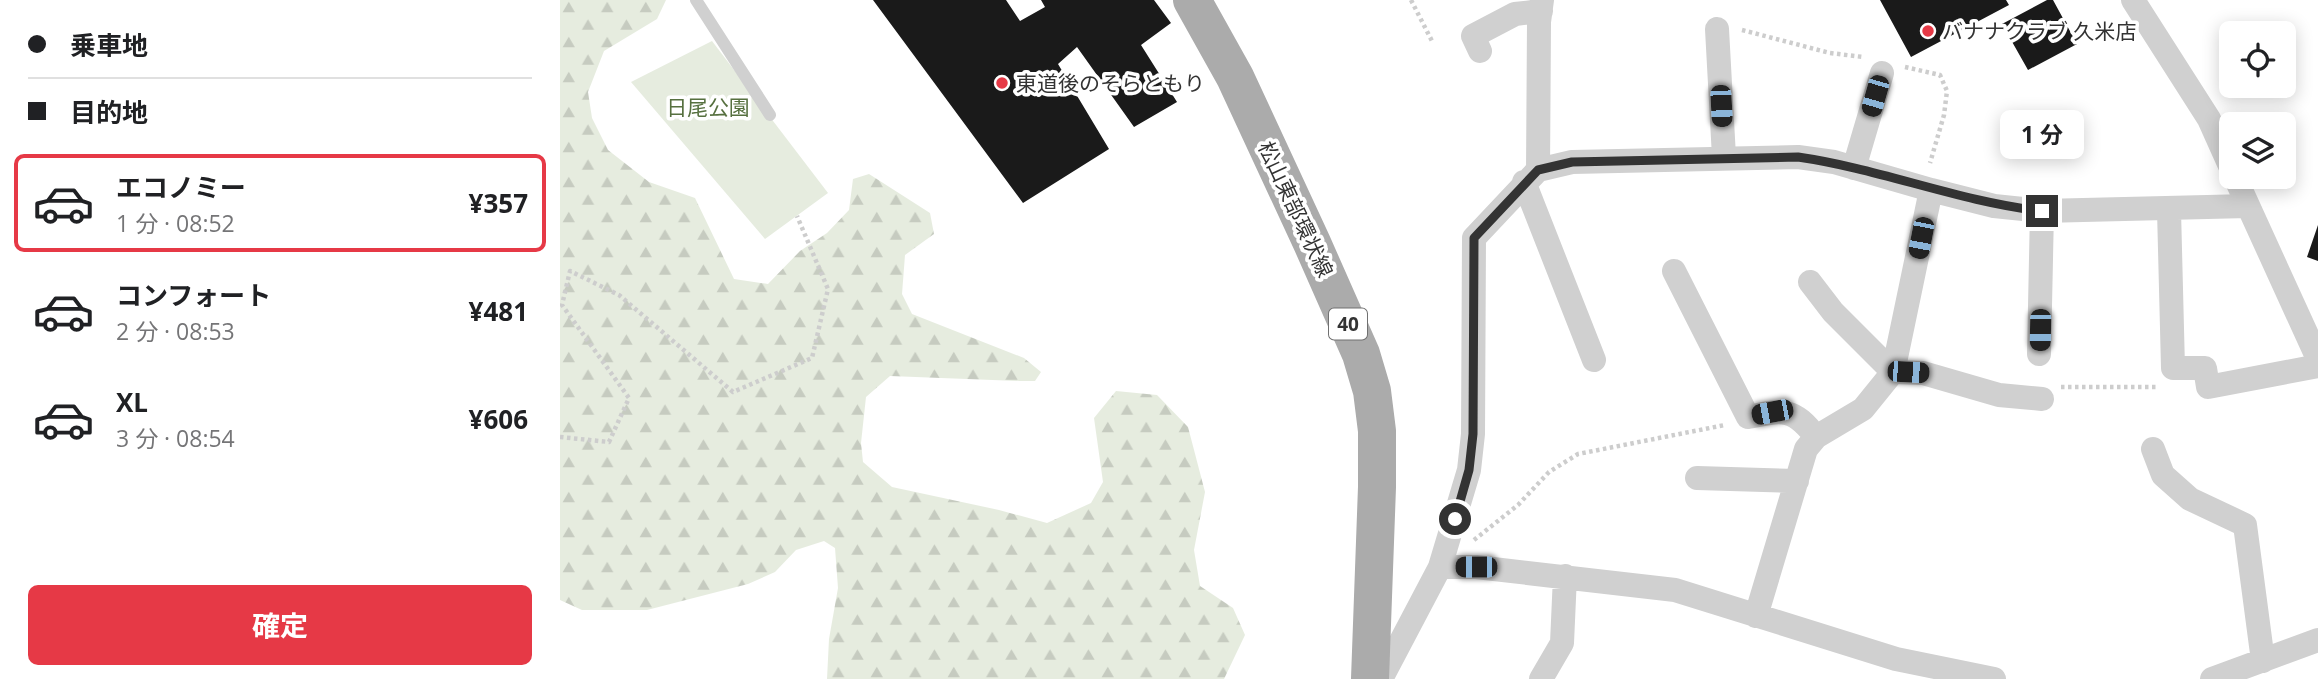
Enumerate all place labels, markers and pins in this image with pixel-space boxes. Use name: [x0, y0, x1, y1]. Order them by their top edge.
place label: バナナクラブ 久米店: [1942, 17, 2136, 45]
marker: バナナクラブ 久米店: [1920, 23, 1936, 39]
place label: 東道後のそらともり: [1016, 69, 1205, 97]
marker: 東道後のそらともり: [994, 75, 1010, 91]

